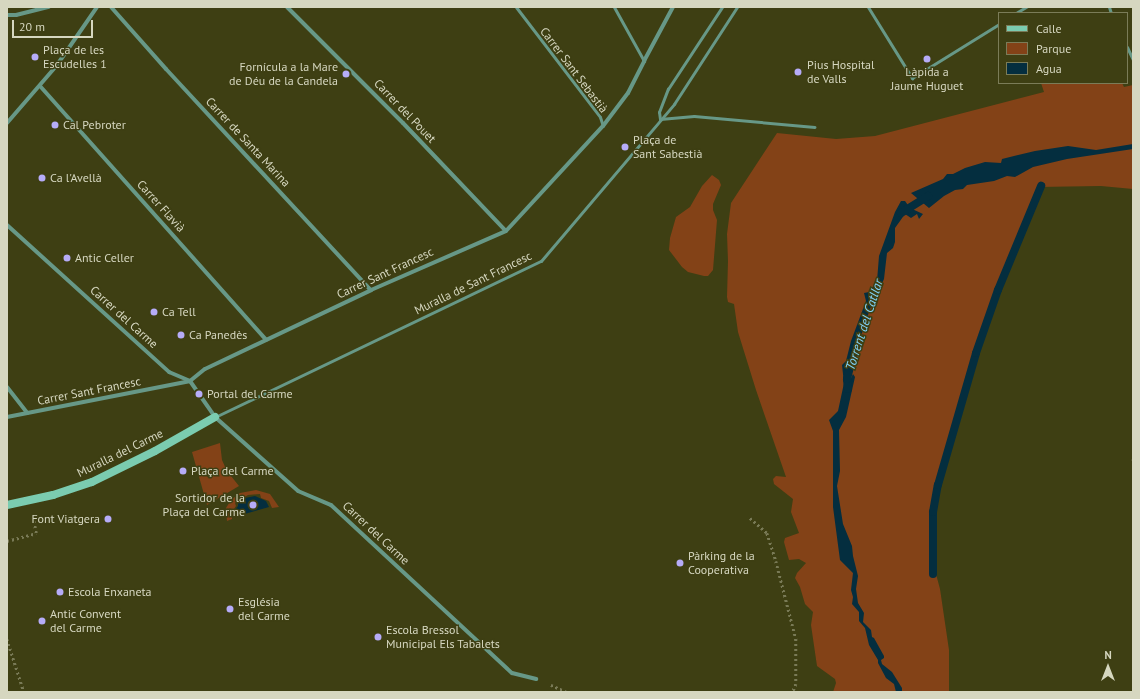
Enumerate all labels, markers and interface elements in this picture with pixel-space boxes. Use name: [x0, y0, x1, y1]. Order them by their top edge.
scale bar: [14, 12, 95, 38]
legend: [998, 12, 1128, 84]
text: 20 m: [19, 19, 45, 34]
text: Calle: [1036, 21, 1062, 36]
street label: Carrer Sant Sebastià: [537, 24, 611, 116]
text: Parque: [1036, 41, 1071, 56]
place label: Plaça de les Escudelles 1: [43, 43, 107, 71]
marker: Plaça de les Escudelles 1: [30, 52, 40, 62]
marker: Làpida a Jaume Huguet: [922, 54, 932, 64]
place label: Pius Hospital de Valls: [807, 58, 874, 86]
place label: Fornícula a la Mare de Déu de la Candela: [229, 60, 338, 88]
text: Agua: [1036, 61, 1062, 76]
place label: Làpida a Jaume Huguet: [891, 65, 963, 93]
marker: Pius Hospital de Valls: [792, 66, 804, 78]
marker: Fornícula a la Mare de Déu de la Candela: [341, 69, 351, 79]
street label: Carrer del Pouet: [371, 76, 439, 146]
street label: Carrer de Santa Marina: [203, 94, 293, 190]
place label: Cal Pebroter: [63, 118, 126, 132]
marker: Cal Pebroter: [50, 120, 60, 130]
place label: Plaça de Sant Sabestià: [633, 133, 702, 161]
marker: Plaça de Sant Sabestià: [620, 142, 630, 152]
place label: Ca l'Avellà: [50, 171, 102, 185]
marker: Ca l'Avellà: [37, 173, 47, 183]
street label: Carrer Flavià: [134, 177, 188, 235]
street label: Carrer Sant Francesc: [334, 244, 436, 302]
street label: Muralla de Sant Francesc: [412, 248, 534, 318]
place label: Antic Celler: [75, 251, 134, 265]
marker: Antic Celler: [62, 253, 72, 263]
water label: Torrent del Catllar: [843, 277, 887, 373]
street label: Carrer del Carme: [87, 283, 161, 351]
place label: Ca Tell: [162, 305, 196, 319]
marker: Ca Tell: [149, 307, 159, 317]
place label: Ca Panedès: [189, 328, 247, 342]
marker: Ca Panedès: [176, 330, 186, 340]
street label: Carrer Sant Francesc: [36, 374, 142, 408]
place label: Portal del Carme: [207, 387, 293, 401]
marker: Portal del Carme: [194, 389, 204, 399]
street label: Muralla del Carme: [75, 426, 165, 480]
place label: Plaça del Carme: [191, 464, 274, 478]
marker: Plaça del Carme: [178, 466, 188, 476]
place label: Sortidor de la Plaça del Carme: [162, 491, 245, 519]
street label: Carrer del Carme: [340, 498, 412, 568]
marker: Sortidor de la Plaça del Carme: [248, 500, 258, 510]
place label: Font Viatgera: [31, 512, 100, 526]
marker: Font Viatgera: [103, 514, 113, 524]
place label: Pàrking de la Cooperativa: [688, 549, 755, 577]
marker: Pàrking de la Cooperativa: [675, 558, 685, 568]
place label: Escola Enxaneta: [68, 585, 152, 599]
marker: Escola Enxaneta: [55, 587, 65, 597]
place label: Església del Carme: [238, 595, 290, 623]
marker: Església del Carme: [225, 604, 235, 614]
place label: Antic Convent del Carme: [50, 607, 121, 635]
marker: Antic Convent del Carme: [37, 616, 47, 626]
place label: Escola Bressol Municipal Els Tabalets: [386, 623, 500, 651]
marker: Escola Bressol Municipal Els Tabalets: [373, 632, 383, 642]
north arrow: [1088, 647, 1128, 687]
text: N: [1104, 648, 1112, 662]

